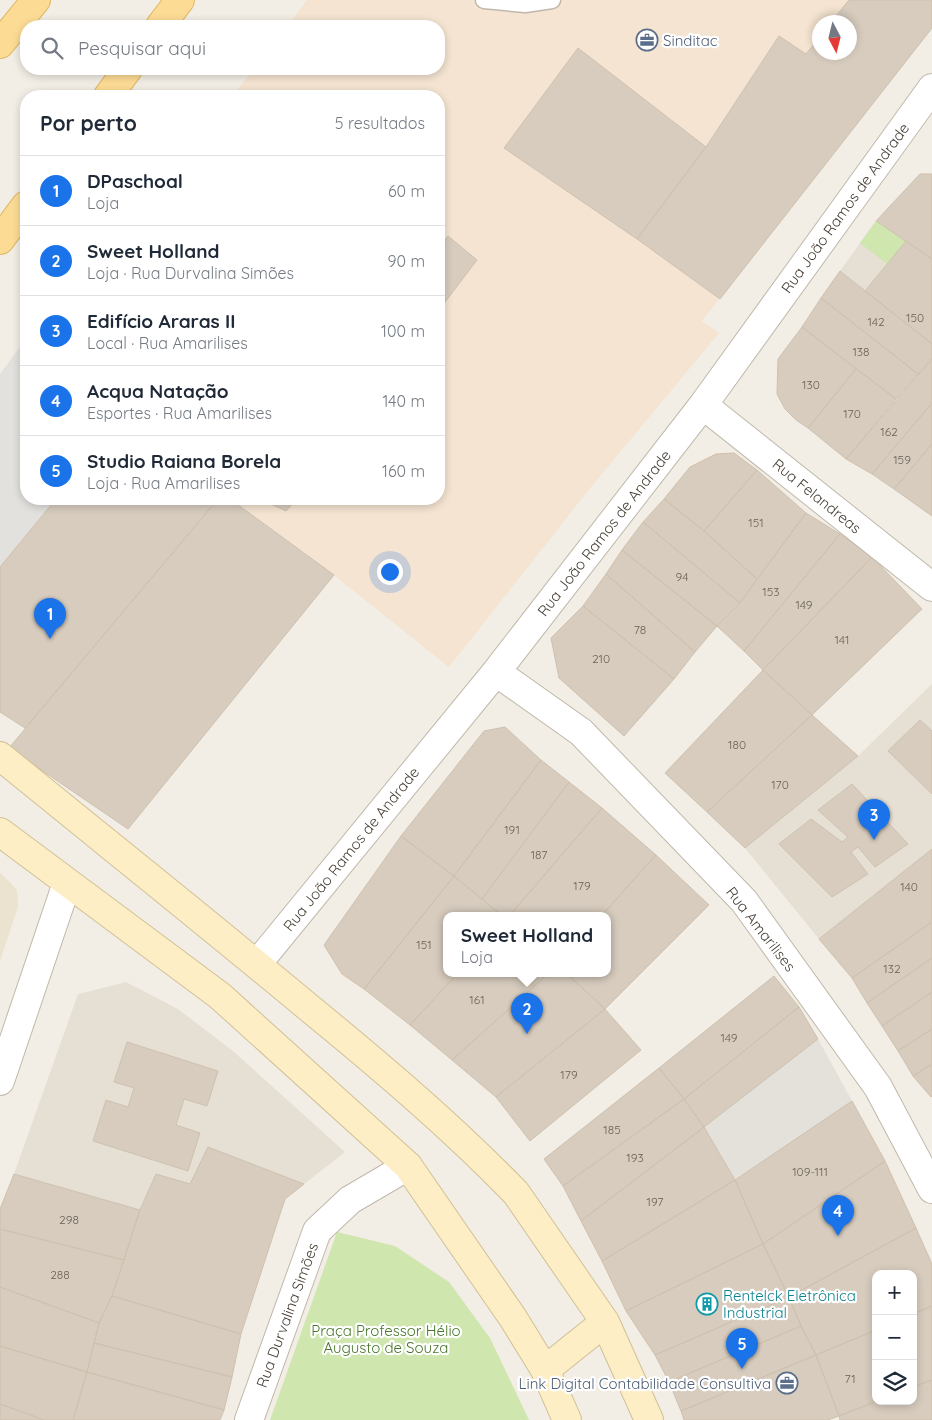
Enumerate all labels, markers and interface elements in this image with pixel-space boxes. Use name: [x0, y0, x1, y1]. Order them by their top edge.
north arrow: [812, 15, 857, 60]
search box: [20, 20, 445, 75]
office icon: Sinditac: [635, 28, 659, 52]
place label: Sinditac: [663, 31, 718, 50]
icon: search: [38, 34, 66, 62]
text: Pesquisar aqui: [78, 36, 206, 60]
text: Por perto: [40, 110, 137, 136]
text: 5 resultados: [335, 113, 425, 133]
street label: Rua João Ramos de Andrade: [777, 119, 913, 297]
text: DPaschoal: [87, 169, 183, 193]
text: 1: [53, 181, 59, 201]
text: 60 m: [388, 181, 425, 201]
text: Loja: [87, 193, 119, 213]
text: Sweet Holland: [87, 239, 219, 263]
text: 2: [51, 251, 61, 271]
text: 90 m: [388, 251, 425, 271]
text: Loja · Rua Durvalina Simões: [87, 263, 294, 283]
text: Edifício Araras II: [87, 309, 236, 333]
house number: 150: [906, 310, 924, 325]
house number: 142: [867, 314, 885, 329]
text: 3: [52, 321, 60, 341]
text: 100 m: [381, 321, 425, 341]
text: Local · Rua Amarilises: [87, 333, 248, 353]
house number: 138: [852, 344, 870, 359]
house number: 130: [802, 377, 820, 392]
text: Acqua Natação: [87, 379, 229, 403]
text: 4: [51, 391, 61, 411]
text: 140 m: [382, 391, 425, 411]
text: Esportes · Rua Amarilises: [87, 403, 272, 423]
house number: 170: [843, 406, 861, 421]
house number: 162: [880, 424, 898, 439]
street label: Rua João Ramos de Andrade: [533, 446, 675, 620]
text: Studio Raiana Borela: [87, 449, 281, 473]
house number: 159: [893, 452, 911, 467]
street label: Rua Felandreas: [769, 454, 865, 538]
text: 5: [51, 461, 61, 481]
text: 160 m: [382, 461, 425, 481]
text: Loja · Rua Amarilises: [87, 473, 240, 493]
house number: 151: [748, 515, 764, 530]
your location: [377, 559, 403, 585]
house number: 94: [675, 569, 689, 584]
house number: 153: [762, 584, 780, 599]
house number: 149: [795, 597, 813, 612]
pin: 1: [34, 598, 66, 639]
house number: 78: [634, 622, 646, 637]
house number: 141: [835, 632, 849, 647]
house number: 210: [592, 651, 610, 666]
house number: 180: [728, 737, 746, 752]
street label: Rua João Ramos de Andrade: [279, 763, 423, 935]
house number: 170: [771, 777, 789, 792]
pin: 3: [858, 799, 890, 840]
house number: 191: [504, 822, 520, 837]
house number: 187: [531, 847, 547, 862]
house number: 179: [573, 878, 591, 893]
house number: 140: [900, 879, 918, 894]
street label: Rua Amarilises: [722, 883, 800, 975]
popup: [443, 912, 611, 977]
text: Sweet Holland: [461, 923, 593, 947]
house number: 151: [416, 937, 432, 952]
text: Loja: [461, 947, 493, 967]
house number: 132: [883, 961, 901, 976]
house number: 161: [469, 992, 485, 1007]
pin: 2: [511, 993, 543, 1034]
house number: 149: [720, 1030, 738, 1045]
house number: 179: [560, 1067, 578, 1082]
house number: 185: [603, 1122, 621, 1137]
house number: 193: [626, 1150, 644, 1165]
house number: 109-111: [792, 1164, 828, 1179]
house number: 197: [647, 1194, 663, 1209]
pin: 4: [822, 1195, 854, 1236]
house number: 298: [59, 1212, 79, 1227]
street label: Rua Durvalina Simões: [252, 1240, 322, 1390]
house number: 288: [50, 1267, 70, 1282]
map controls: [872, 1270, 917, 1405]
button: +: [872, 1270, 917, 1315]
place label: Rentelck Eletrônica Industrial: [723, 1286, 856, 1322]
building icon: Rentelck Eletrônica Industrial: [695, 1292, 719, 1316]
button: −: [872, 1315, 917, 1360]
park label: Praça Professor Hélio Augusto de Souza: [311, 1321, 461, 1357]
pin: 5: [726, 1328, 758, 1369]
button: layers: [872, 1360, 917, 1405]
office icon: Link Digital Contabilidade Consultiva: [775, 1371, 799, 1395]
house number: 71: [844, 1371, 856, 1386]
place label: Link Digital Contabilidade Consultiva: [518, 1374, 771, 1393]

